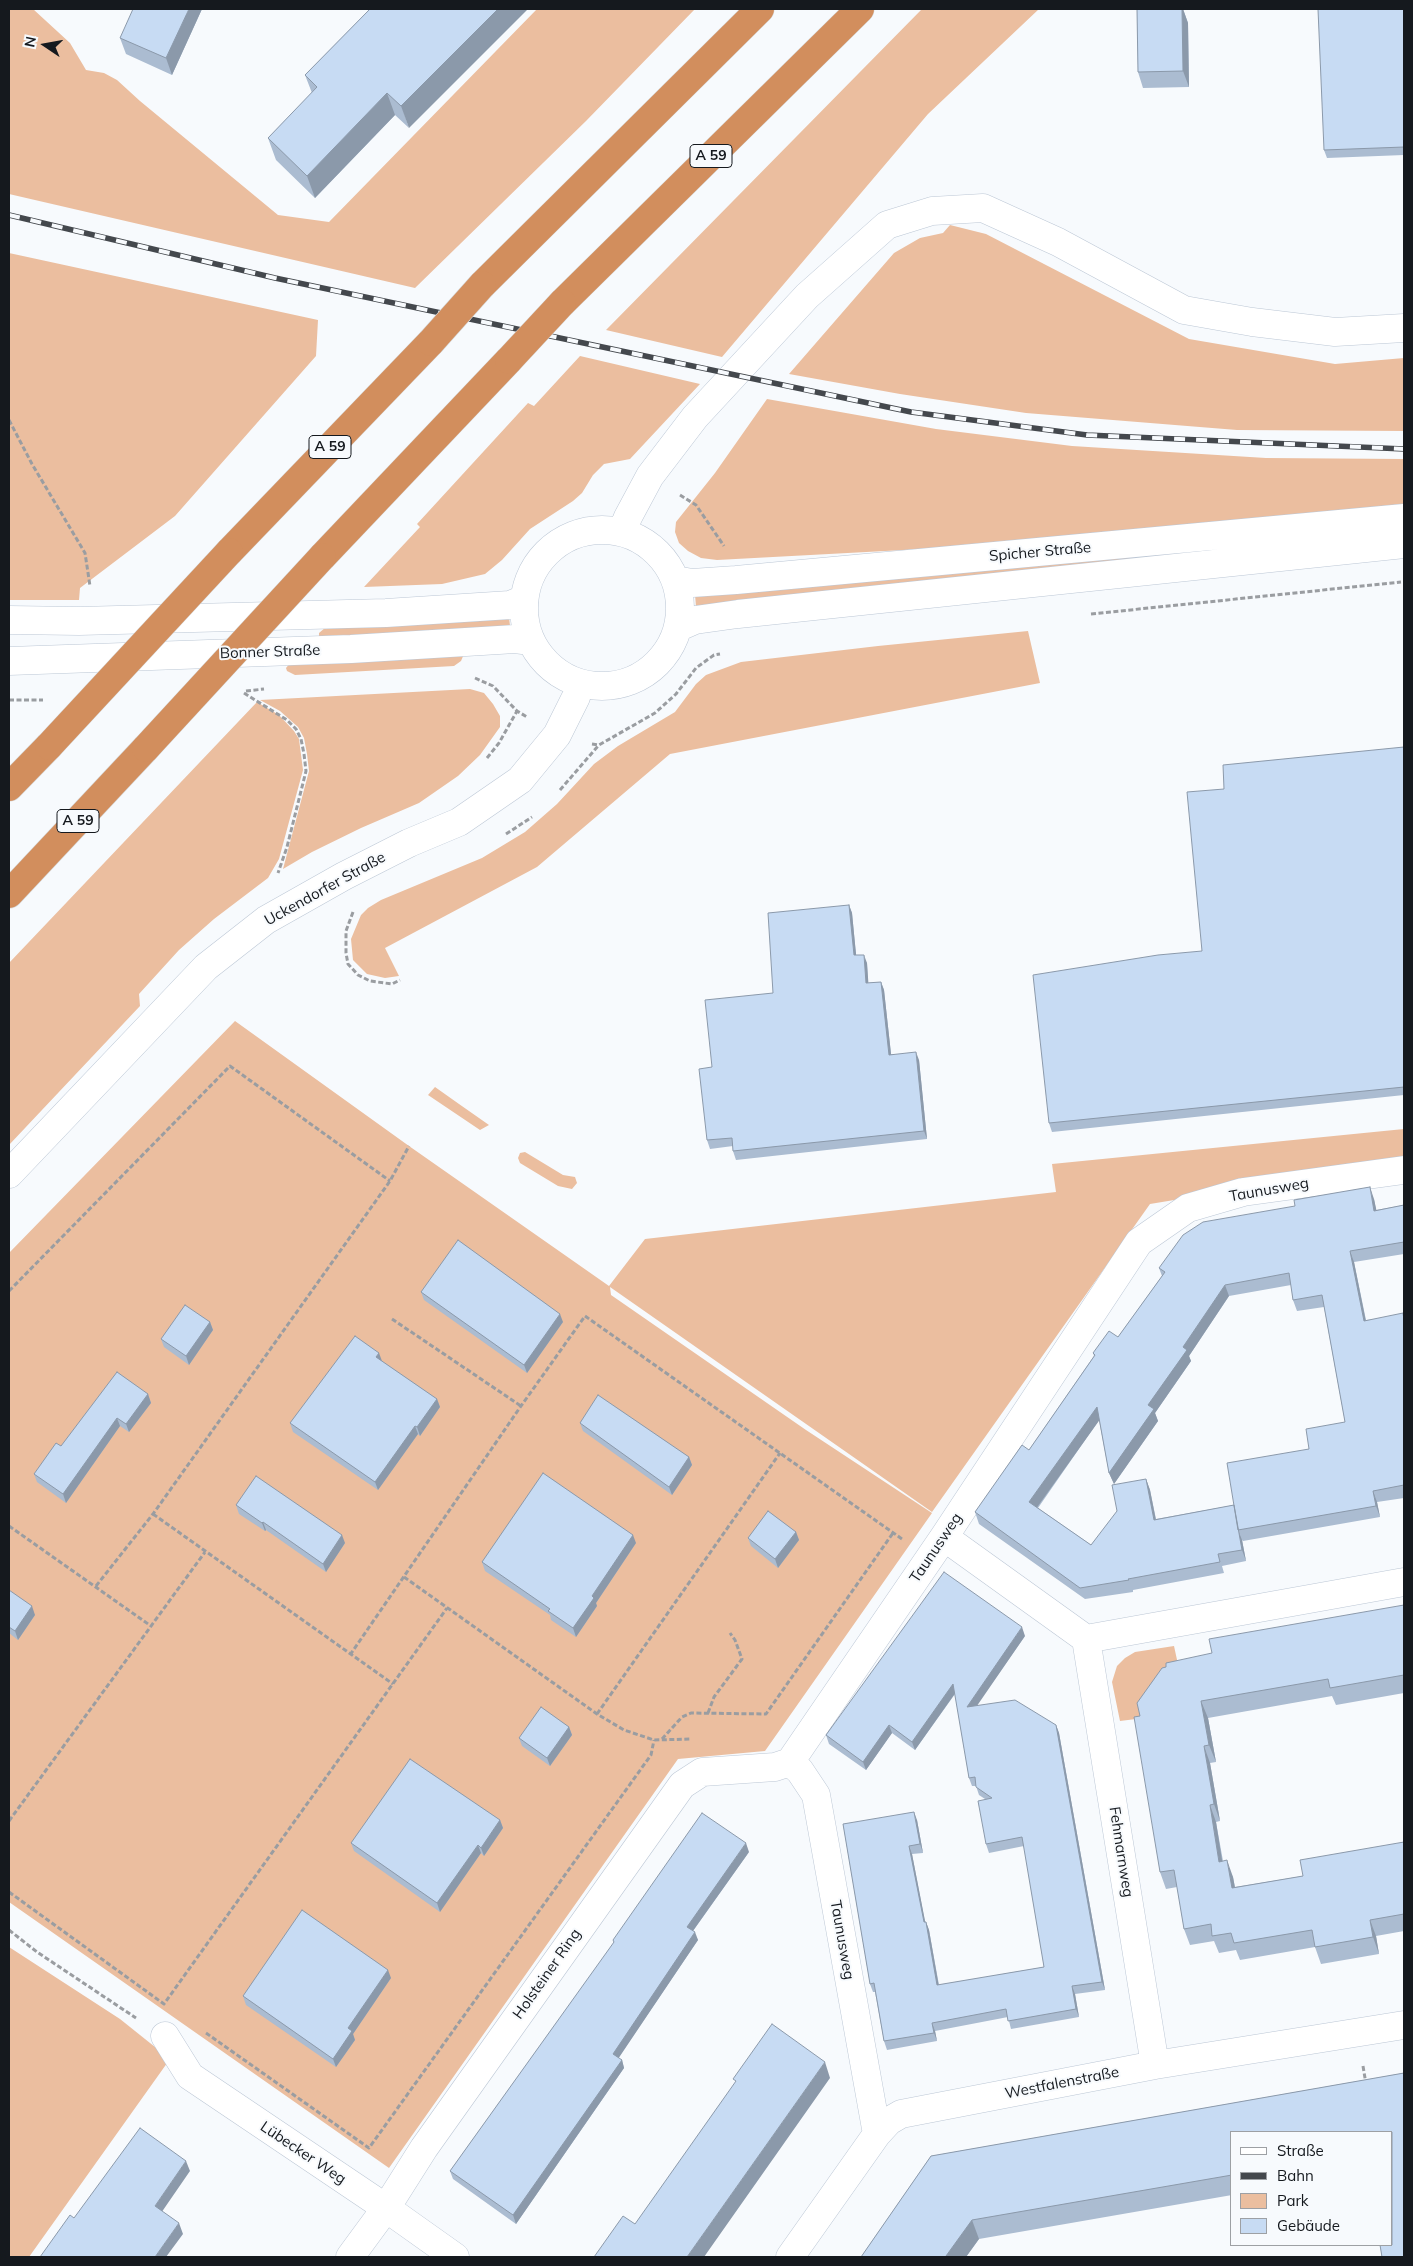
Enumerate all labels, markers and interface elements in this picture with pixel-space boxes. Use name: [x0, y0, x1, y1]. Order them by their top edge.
north arrow: [20, 20, 70, 70]
text: N: [20, 35, 40, 49]
road number: A 59: [690, 144, 732, 168]
road number: A 59: [309, 436, 351, 458]
street label: Spicher Straße: [988, 539, 1092, 565]
street label: Bonner Straße: [219, 641, 321, 663]
road number: A 59: [57, 809, 99, 832]
street label: Uckendorfer Straße: [261, 848, 389, 930]
street label: Taunusweg: [1228, 1174, 1310, 1206]
street label: Taunusweg: [906, 1510, 966, 1586]
street label: Fehmarnweg: [1105, 1805, 1137, 1899]
street label: Taunusweg: [826, 1899, 858, 1981]
street label: Holsteiner Ring: [509, 1925, 585, 2023]
street label: Westfalenstraße: [1003, 2063, 1121, 2103]
street label: Lübecker Weg: [257, 2118, 349, 2188]
legend: [1230, 2131, 1393, 2246]
text: Straße: [1277, 2141, 1324, 2160]
text: Bahn: [1277, 2166, 1314, 2185]
text: Park: [1277, 2191, 1309, 2210]
text: Gebäude: [1277, 2216, 1340, 2235]

